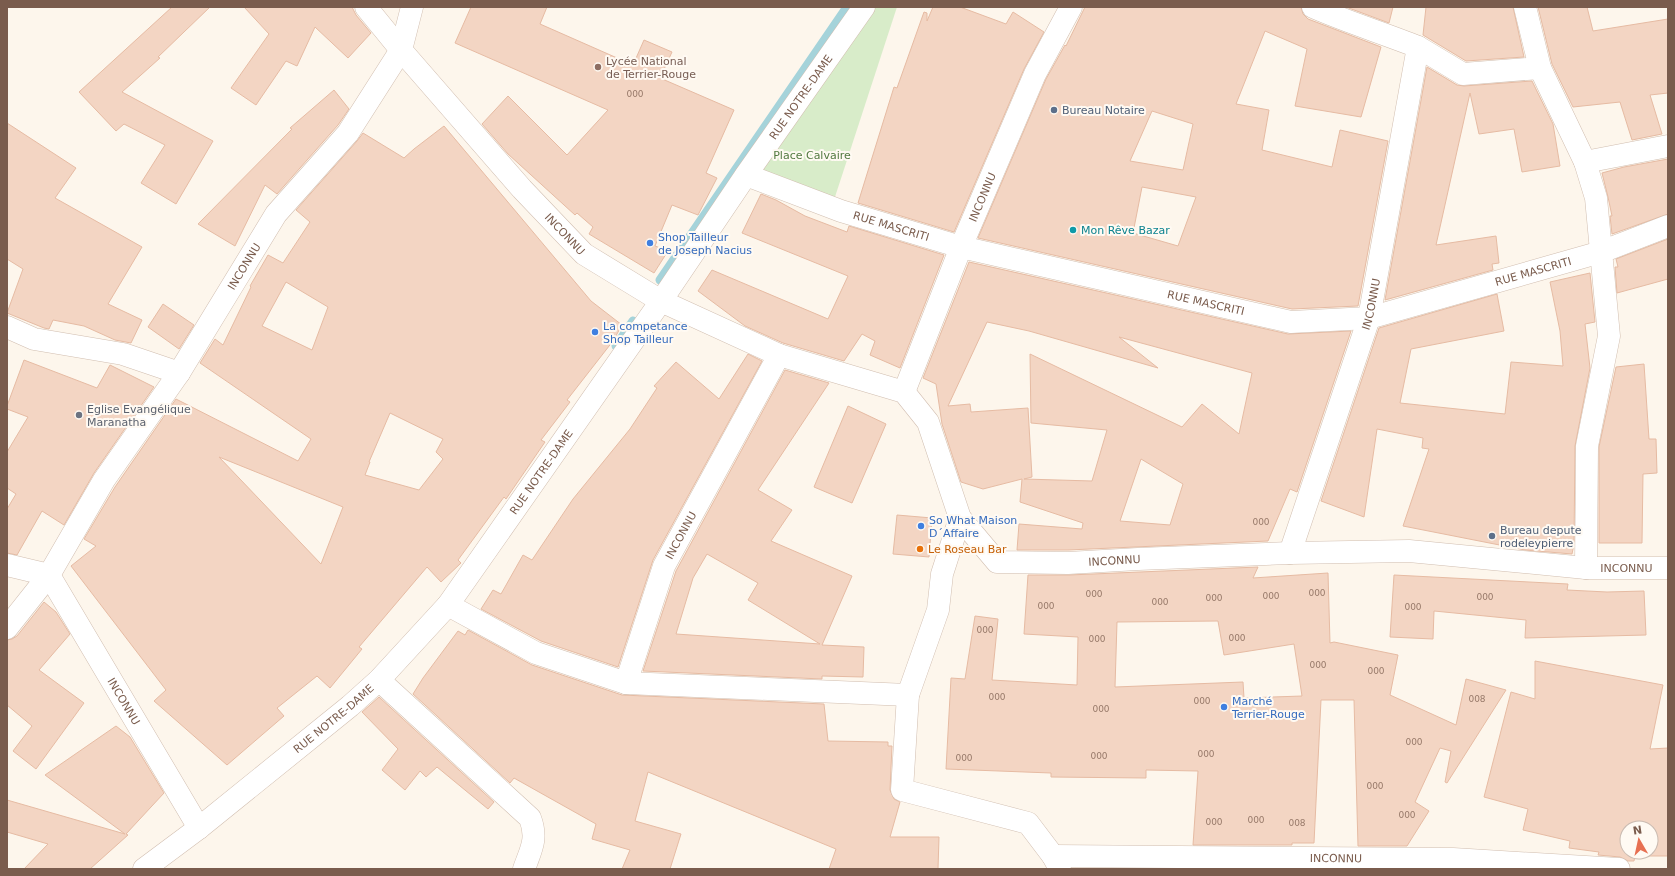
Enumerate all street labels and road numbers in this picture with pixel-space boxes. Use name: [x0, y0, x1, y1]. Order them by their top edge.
street label: RUE NOTRE-DAME: [766, 52, 835, 142]
street label: INCONNU: [966, 171, 999, 224]
street label: RUE MASCRITI: [852, 209, 931, 244]
street label: INCONNU: [542, 211, 588, 257]
street label: INCONNU: [225, 241, 263, 292]
street label: RUE MASCRITI: [1493, 254, 1573, 288]
street label: INCONNU: [1359, 277, 1383, 332]
street label: RUE MASCRITI: [1166, 288, 1246, 318]
street label: RUE NOTRE-DAME: [507, 427, 575, 517]
street label: INCONNU: [663, 509, 699, 561]
street label: INCONNU: [1088, 552, 1141, 568]
street label: INCONNU: [1600, 562, 1653, 575]
street label: INCONNU: [105, 675, 143, 727]
street label: RUE NOTRE-DAME: [291, 681, 376, 756]
street label: INCONNU: [1310, 851, 1362, 865]

